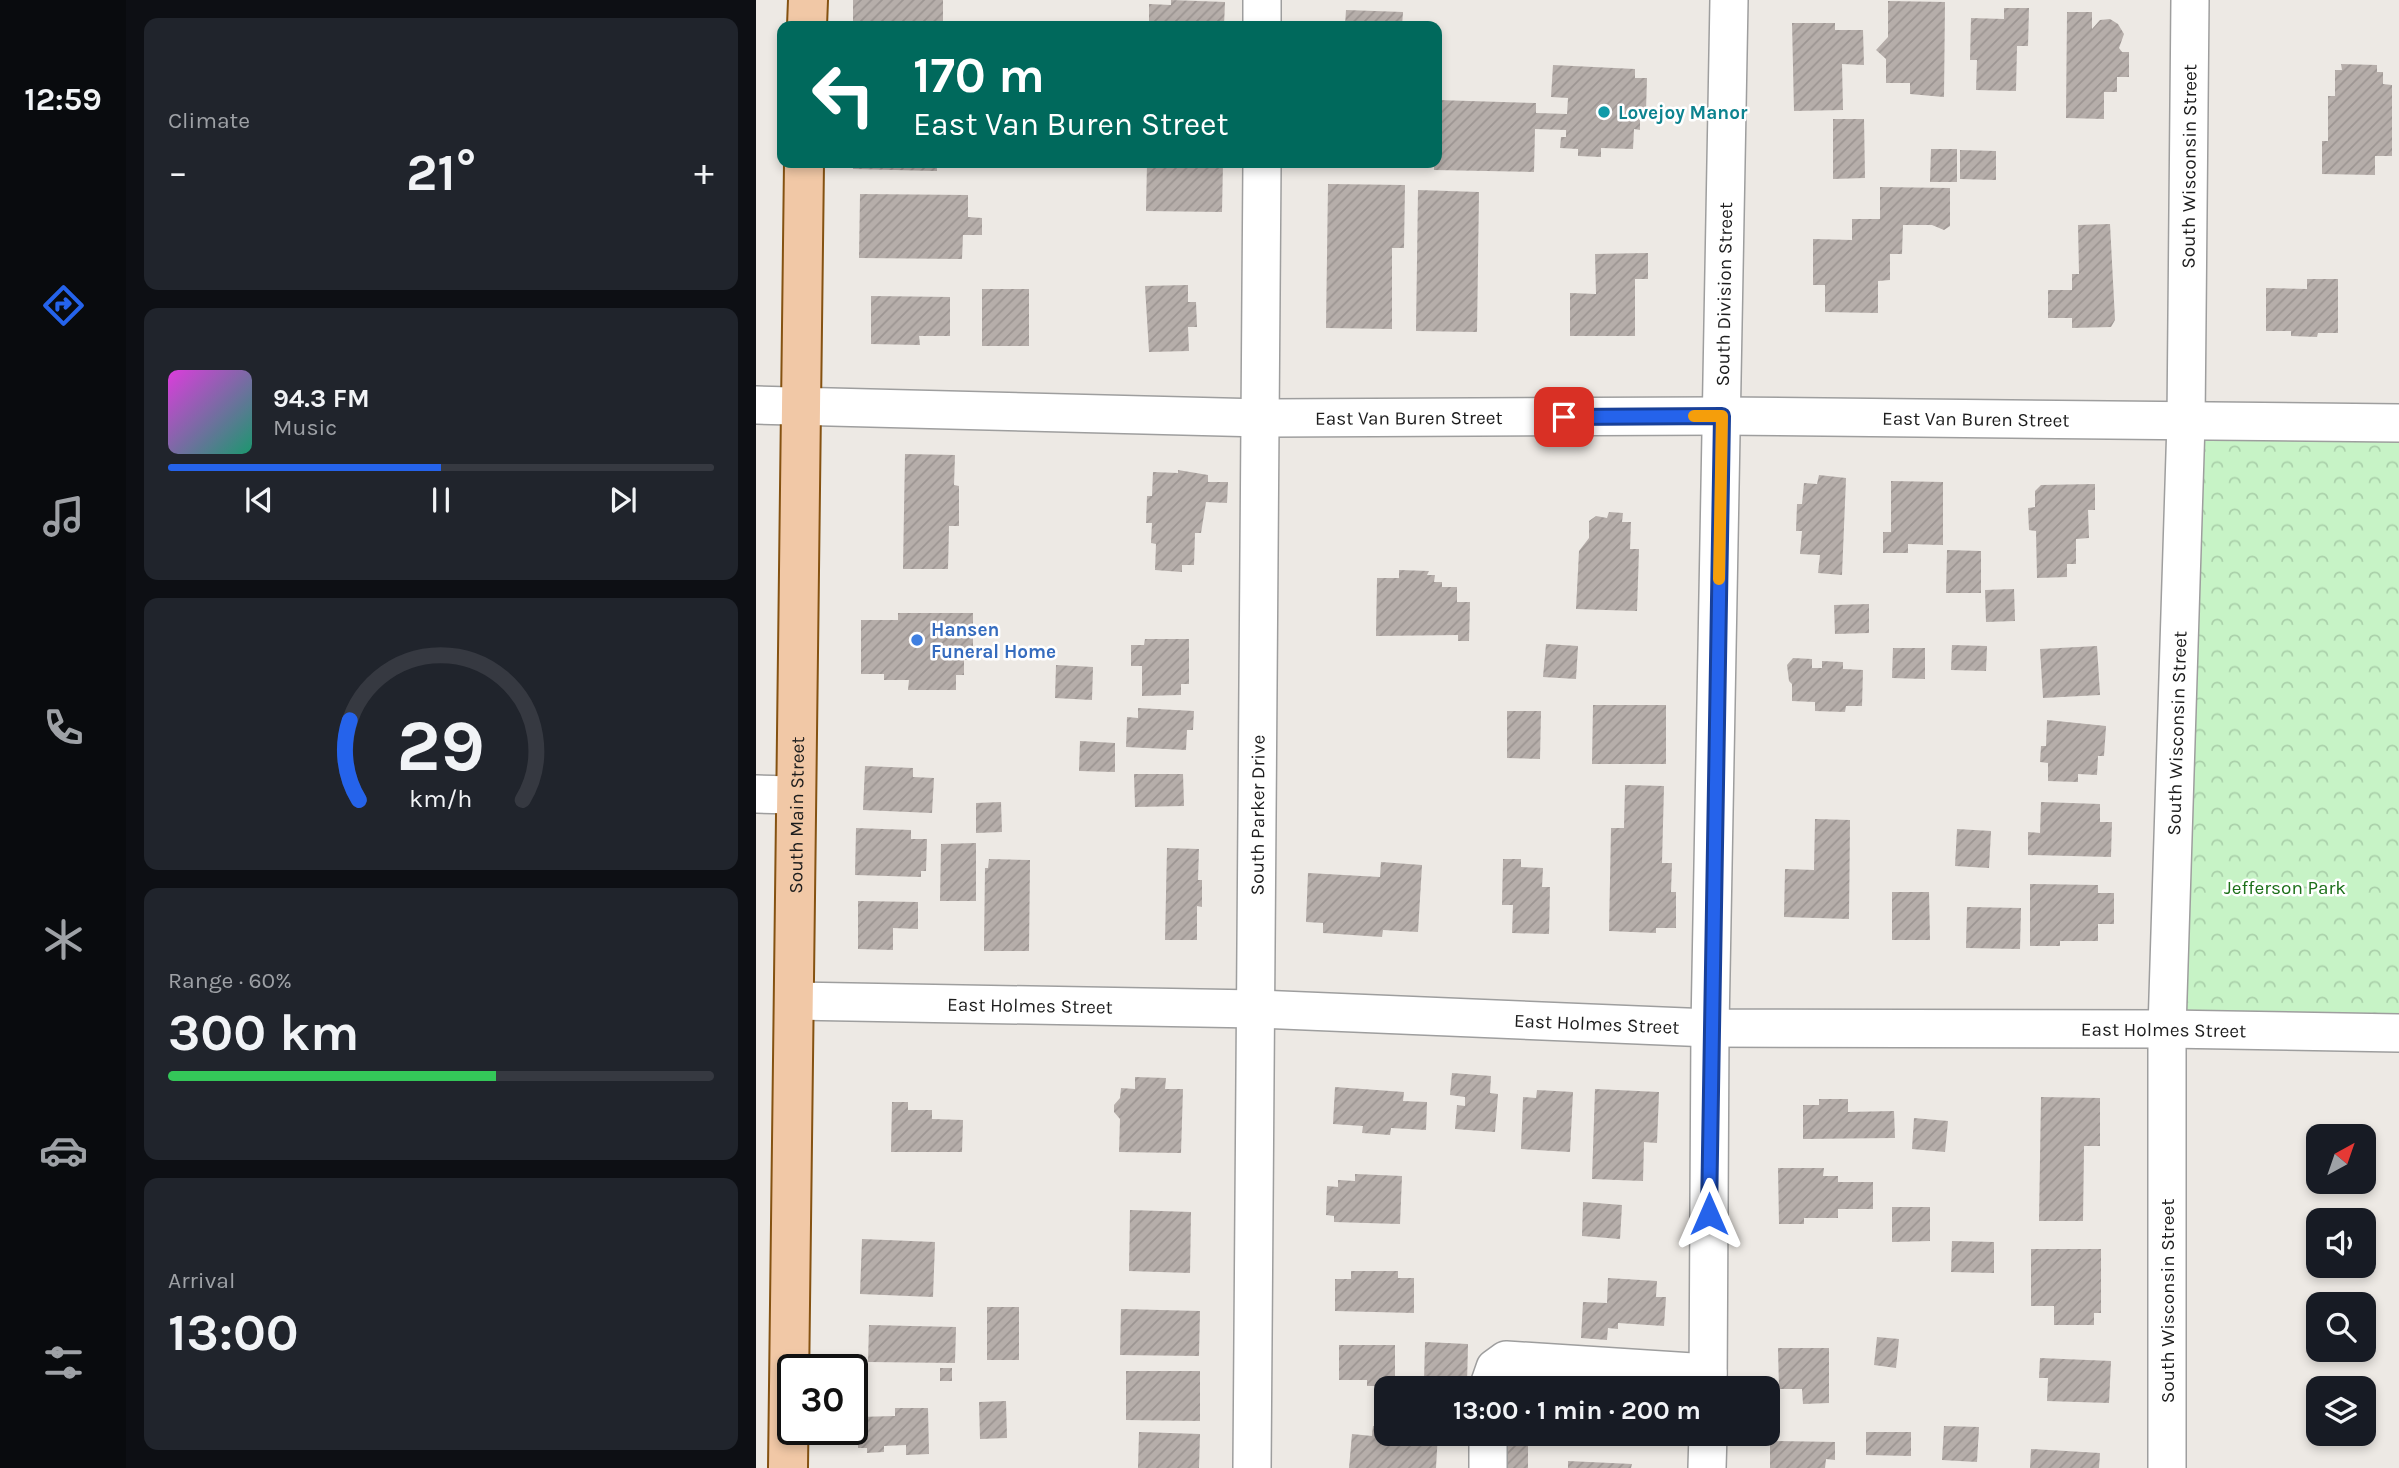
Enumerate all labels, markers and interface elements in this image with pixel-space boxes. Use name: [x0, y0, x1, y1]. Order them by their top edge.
text: 170 m: [913, 47, 1045, 104]
icon: left: [798, 49, 889, 140]
street label: South Wisconsin Street: [2177, 64, 2201, 269]
text: 12:59: [24, 81, 102, 118]
place label: Lovejoy Manor: [1618, 102, 1748, 124]
marker: Lovejoy Manor: [1596, 104, 1612, 120]
text: East Van Buren Street: [913, 106, 1229, 143]
text: Climate: [168, 107, 250, 134]
text: 21°: [406, 142, 476, 203]
text: −: [168, 150, 188, 195]
text: +: [694, 150, 714, 195]
street label: South Division Street: [1712, 202, 1737, 386]
icon: directions: [39, 281, 88, 330]
text: 94.3 FM: [273, 383, 370, 414]
pin: [1534, 387, 1594, 447]
icon: arrive: [1545, 398, 1583, 436]
street label: East Van Buren Street: [1315, 407, 1503, 430]
street label: East Van Buren Street: [1882, 408, 2070, 432]
text: Music: [273, 414, 337, 441]
icon: previous: [240, 481, 278, 519]
icon: pause: [422, 481, 460, 519]
icon: next: [604, 481, 642, 519]
icon: music: [39, 492, 88, 541]
place label: Hansen Funeral Home: [931, 619, 1056, 663]
street label: South Wisconsin Street: [2163, 630, 2191, 836]
marker: Hansen Funeral Home: [909, 632, 925, 648]
icon: phone: [39, 703, 88, 752]
text: 29: [397, 703, 485, 788]
street label: South Parker Drive: [1246, 735, 1270, 895]
street label: South Main Street: [785, 736, 809, 894]
text: km/h: [409, 784, 473, 813]
park label: Jefferson Park: [2224, 877, 2346, 899]
icon: climate: [39, 915, 88, 964]
text: Range · 60%: [168, 967, 292, 994]
street label: East Holmes Street: [947, 994, 1113, 1019]
text: 300 km: [168, 1002, 359, 1063]
street label: East Holmes Street: [1513, 1010, 1680, 1039]
street label: East Holmes Street: [2081, 1019, 2246, 1042]
north arrow: [2306, 1124, 2376, 1194]
map controls: [2306, 1124, 2376, 1446]
icon: car: [39, 1126, 88, 1175]
position arrow: [1672, 1177, 1746, 1251]
street label: South Wisconsin Street: [2157, 1199, 2179, 1403]
button: sound: [2306, 1208, 2376, 1278]
text: Arrival: [168, 1267, 235, 1294]
button: search: [2306, 1292, 2376, 1362]
text: 13:00: [168, 1302, 299, 1363]
icon: filters: [39, 1338, 88, 1387]
speed limit sign: 30: [777, 1354, 868, 1445]
button: layers: [2306, 1376, 2376, 1446]
text: 13:00 · 1 min · 200 m: [1453, 1395, 1701, 1426]

